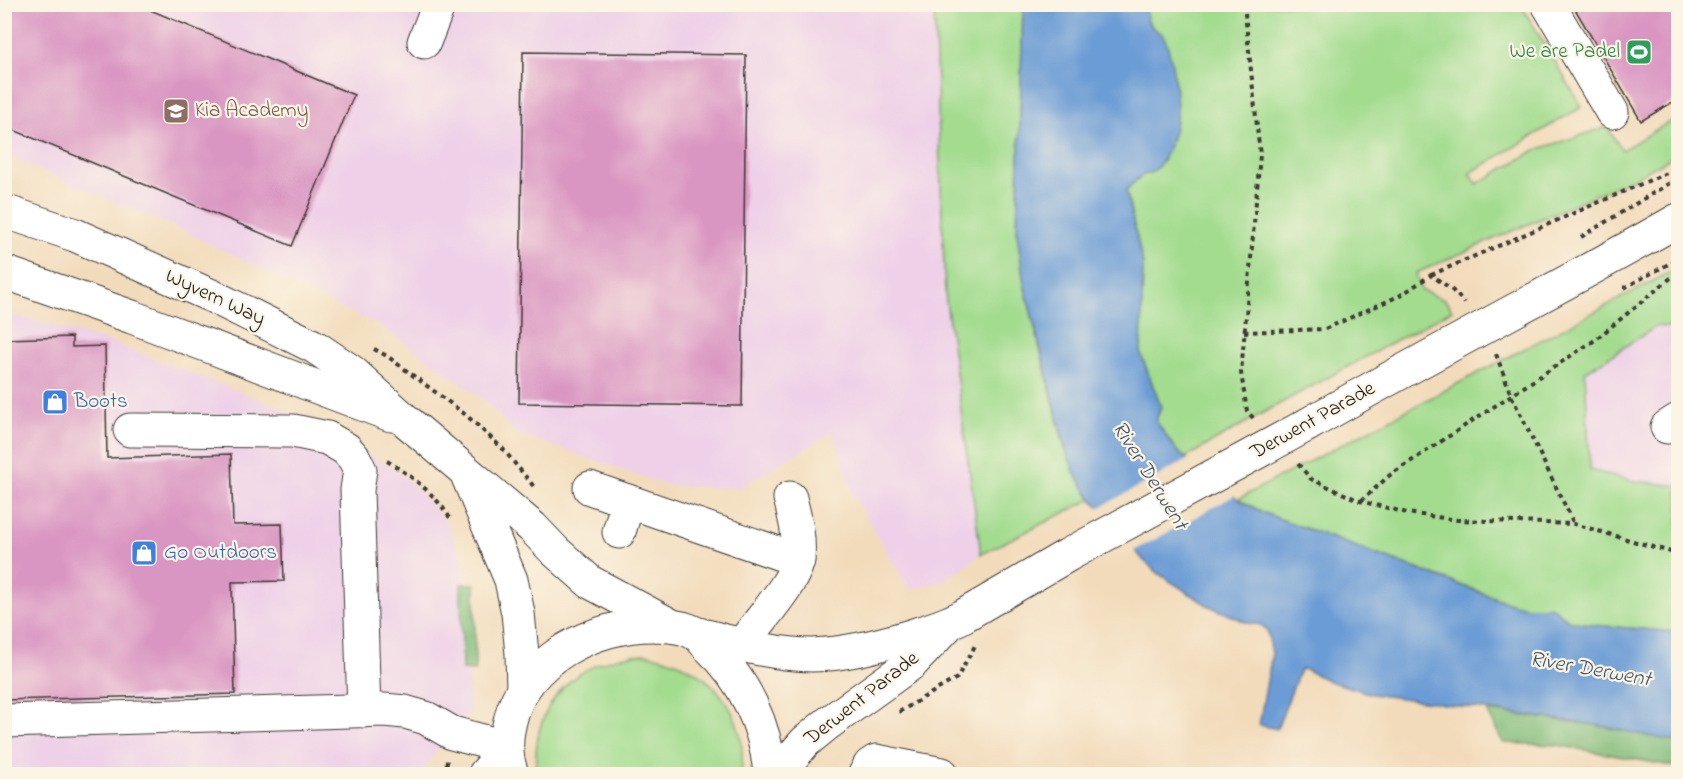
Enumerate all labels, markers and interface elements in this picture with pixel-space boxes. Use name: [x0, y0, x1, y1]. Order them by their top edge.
place label: We are Padel: [1510, 37, 1620, 67]
sports icon: We are Padel: [1624, 37, 1654, 67]
school or university icon: Kia Academy: [161, 96, 191, 126]
place label: Kia Academy: [195, 96, 308, 128]
street label: Wyvern Way: [159, 262, 270, 336]
street label: Derwent Parade: [1244, 374, 1381, 468]
shop icon: Boots: [40, 387, 70, 417]
place label: Boots: [73, 387, 128, 417]
water label: River Derwent: [1103, 415, 1196, 539]
shop icon: Go Outdoors: [129, 538, 159, 568]
place label: Go Outdoors: [164, 538, 277, 568]
street label: Derwent Parade: [797, 644, 926, 754]
water label: River Derwent: [1527, 644, 1656, 697]

